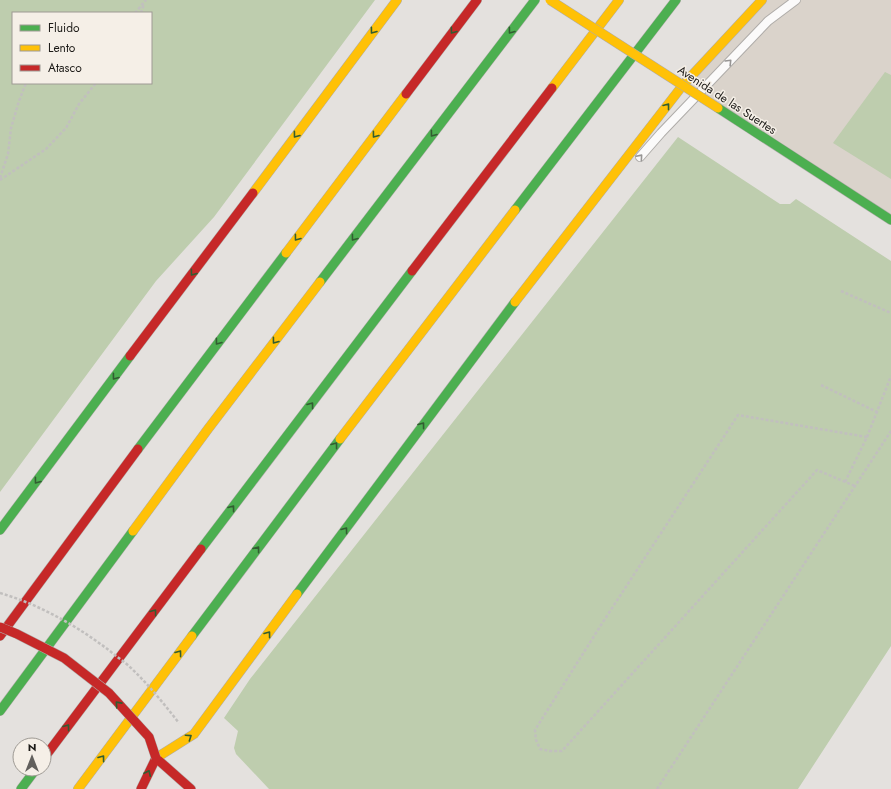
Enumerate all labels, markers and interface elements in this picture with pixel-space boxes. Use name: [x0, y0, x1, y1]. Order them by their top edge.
legend: [12, 12, 152, 84]
text: Fluido: [48, 19, 80, 37]
one-way arrow: [371, 27, 378, 34]
one-way arrow: [451, 27, 458, 34]
one-way arrow: [508, 27, 516, 34]
text: Lento: [48, 39, 76, 57]
text: Atasco: [48, 59, 82, 77]
one-way arrow: [724, 59, 732, 67]
street label: Avenida de las Suertes: [674, 61, 780, 139]
one-way arrow: [662, 104, 669, 111]
one-way arrow: [373, 130, 380, 137]
one-way arrow: [430, 130, 437, 137]
one-way arrow: [293, 131, 300, 138]
one-way arrow: [636, 154, 643, 162]
one-way arrow: [352, 233, 359, 240]
one-way arrow: [294, 234, 301, 241]
one-way arrow: [190, 269, 197, 276]
one-way arrow: [273, 337, 280, 344]
one-way arrow: [216, 338, 223, 345]
one-way arrow: [112, 373, 119, 380]
one-way arrow: [306, 402, 313, 409]
one-way arrow: [418, 423, 425, 430]
one-way arrow: [330, 443, 337, 450]
one-way arrow: [34, 477, 41, 484]
one-way arrow: [227, 506, 234, 513]
one-way arrow: [340, 527, 348, 534]
one-way arrow: [252, 547, 259, 554]
one-way arrow: [149, 609, 157, 616]
one-way arrow: [263, 632, 270, 639]
one-way arrow: [174, 651, 181, 658]
one-way arrow: [116, 701, 123, 708]
one-way arrow: [63, 725, 70, 732]
one-way arrow: [184, 735, 191, 742]
north arrow: [12, 737, 52, 777]
text: N: [28, 739, 36, 755]
one-way arrow: [97, 755, 104, 762]
one-way arrow: [143, 770, 151, 778]

